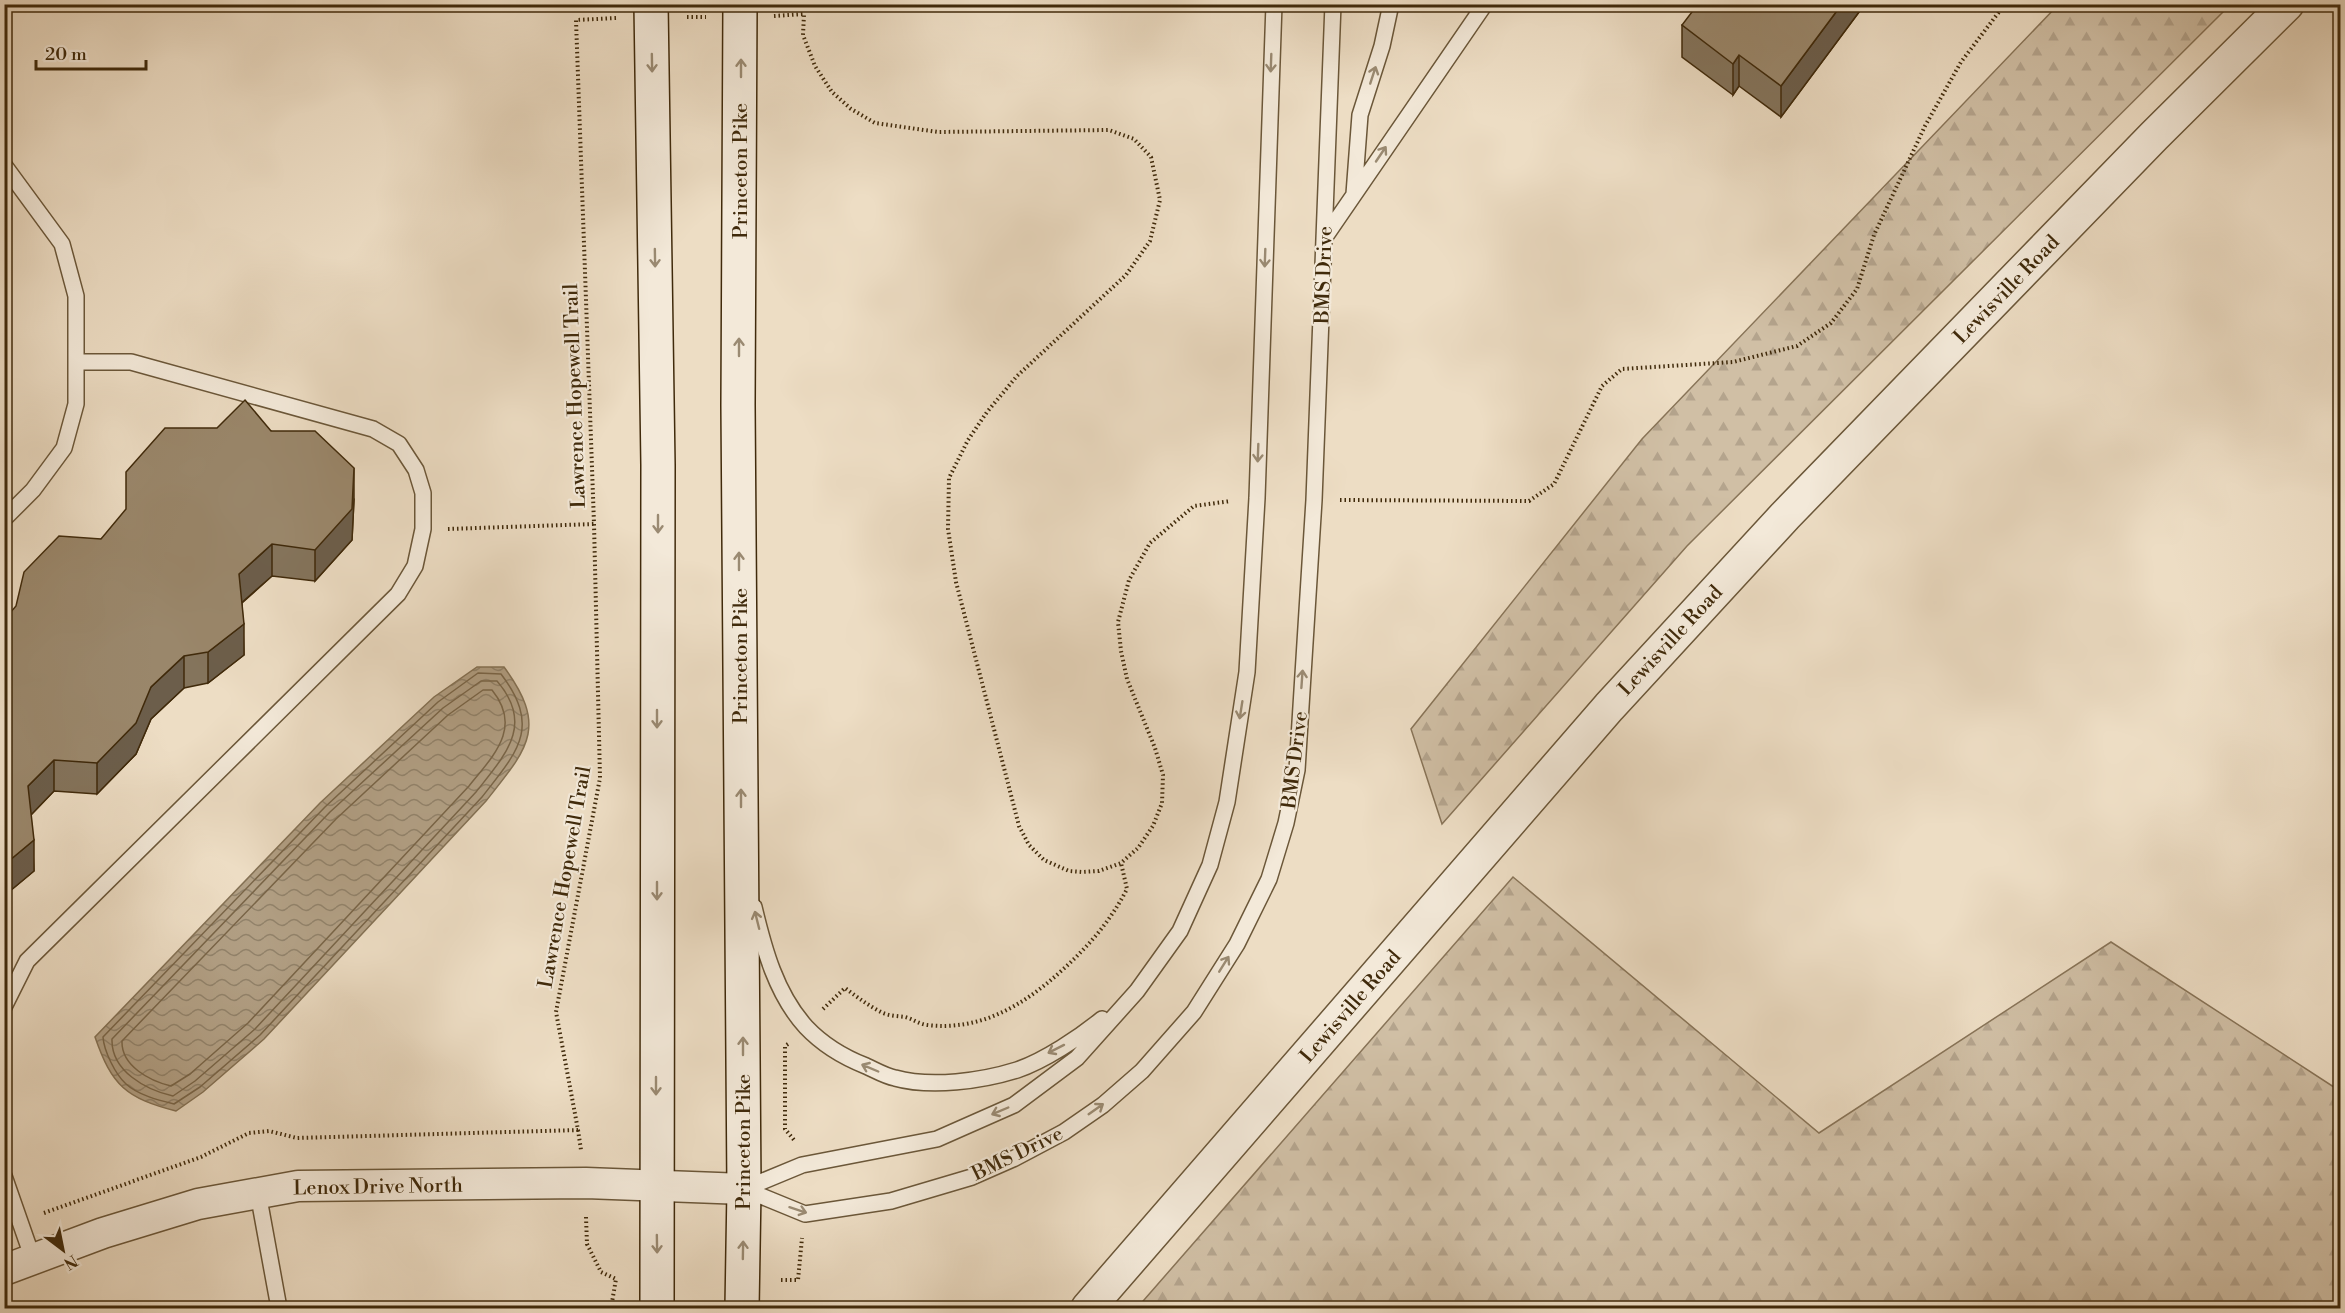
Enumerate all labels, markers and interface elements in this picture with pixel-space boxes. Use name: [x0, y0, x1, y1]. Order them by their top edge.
scale bar: [36, 33, 146, 71]
text: 20 m: [45, 43, 87, 66]
one-way arrow: [646, 52, 658, 72]
one-way arrow: [1266, 52, 1277, 72]
one-way arrow: [735, 58, 747, 78]
one-way arrow: [1368, 66, 1379, 85]
street label: Princeton Pike: [729, 103, 754, 239]
one-way arrow: [1375, 146, 1387, 163]
street label: BMS Drive: [1310, 226, 1339, 326]
street label: Lewisville Road: [1949, 230, 2066, 350]
one-way arrow: [649, 247, 660, 267]
one-way arrow: [1259, 247, 1270, 267]
street label: Lawrence Hopewell Trail: [559, 283, 592, 509]
one-way arrow: [733, 337, 745, 357]
one-way arrow: [1253, 442, 1264, 462]
one-way arrow: [652, 513, 664, 533]
one-way arrow: [733, 551, 745, 571]
street label: Lewisville Road: [1614, 580, 1729, 701]
street label: Princeton Pike: [729, 588, 754, 724]
one-way arrow: [1297, 669, 1308, 689]
one-way arrow: [1235, 700, 1246, 719]
one-way arrow: [651, 708, 663, 728]
street label: BMS Drive: [1277, 710, 1314, 811]
street label: Lawrence Hopewell Trail: [534, 764, 597, 990]
one-way arrow: [735, 788, 747, 808]
one-way arrow: [651, 880, 663, 900]
one-way arrow: [751, 911, 763, 930]
street label: Lewisville Road: [1295, 945, 1408, 1069]
one-way arrow: [1219, 956, 1231, 973]
one-way arrow: [737, 1037, 749, 1057]
one-way arrow: [1047, 1044, 1065, 1056]
one-way arrow: [861, 1062, 879, 1073]
street label: Princeton Pike: [732, 1074, 757, 1210]
one-way arrow: [650, 1075, 662, 1095]
one-way arrow: [1088, 1103, 1104, 1115]
one-way arrow: [991, 1106, 1009, 1118]
street label: BMS Drive: [967, 1122, 1067, 1188]
street label: Lenox Drive North: [293, 1174, 463, 1201]
one-way arrow: [788, 1205, 807, 1216]
north arrow: [33, 1220, 93, 1280]
one-way arrow: [651, 1234, 663, 1254]
one-way arrow: [737, 1241, 748, 1261]
text: N: [59, 1250, 81, 1274]

